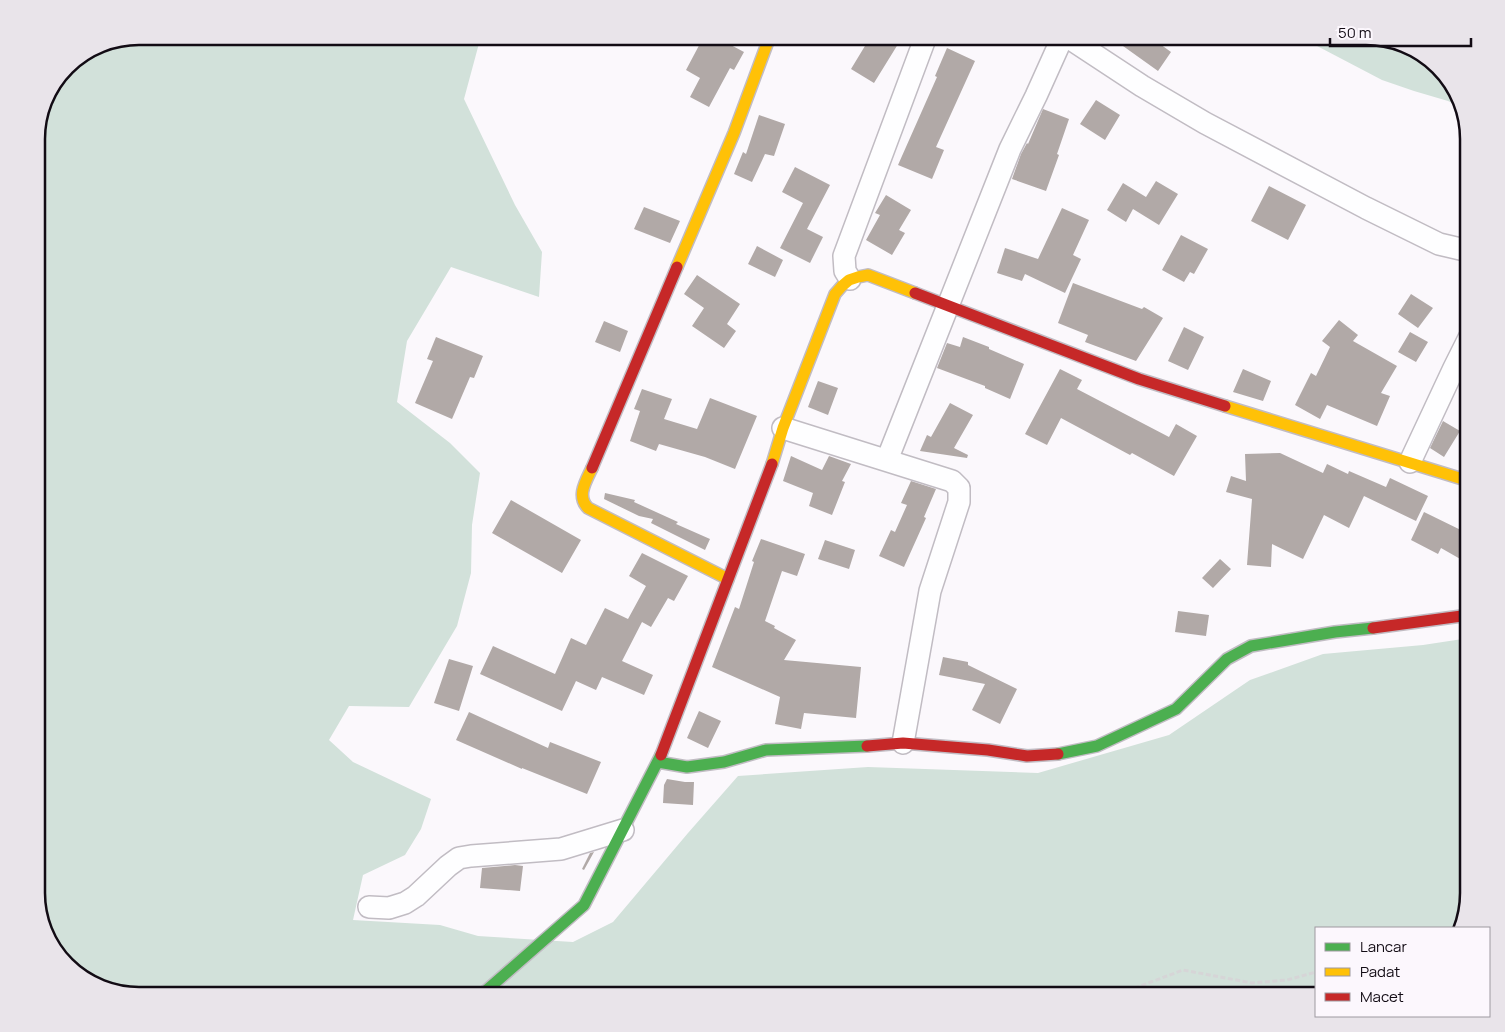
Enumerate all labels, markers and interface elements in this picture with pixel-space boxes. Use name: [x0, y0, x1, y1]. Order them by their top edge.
scale bar: [1330, 15, 1471, 47]
text: 50 m: [1338, 22, 1372, 43]
legend: [1315, 927, 1490, 1017]
text: Lancar: [1360, 936, 1407, 957]
text: Padat: [1360, 961, 1400, 982]
text: Macet: [1360, 986, 1404, 1007]

